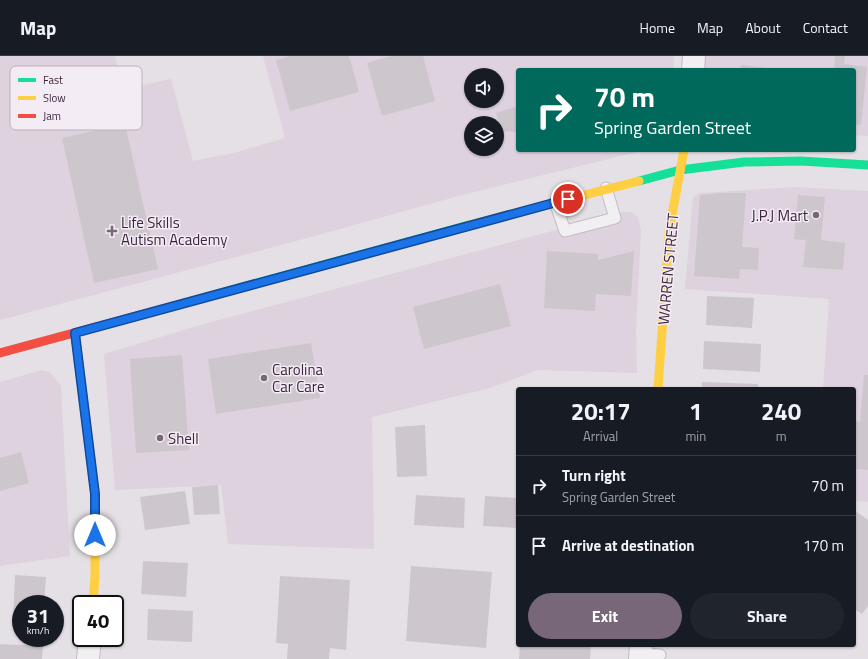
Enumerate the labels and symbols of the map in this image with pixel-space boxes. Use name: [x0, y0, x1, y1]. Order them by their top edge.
legend: [10, 66, 142, 130]
text: Fast: [43, 72, 63, 88]
text: Slow: [43, 90, 66, 106]
text: Jam: [43, 108, 61, 124]
pin: [551, 182, 585, 216]
place label: J.P.J Mart: [751, 204, 809, 227]
marker: J.P.J Mart: [811, 210, 821, 220]
place label: Life Skills Autism Academy: [121, 211, 227, 251]
street label: WARREN STREET: [652, 212, 684, 326]
marker: Life Skills Autism Academy: [106, 225, 118, 237]
place label: Carolina Car Care: [272, 358, 324, 398]
marker: Carolina Car Care: [259, 373, 269, 383]
place label: Shell: [168, 427, 199, 450]
marker: Shell: [155, 433, 165, 443]
position arrow: [74, 514, 116, 556]
speed limit sign: 40: [72, 595, 124, 647]

